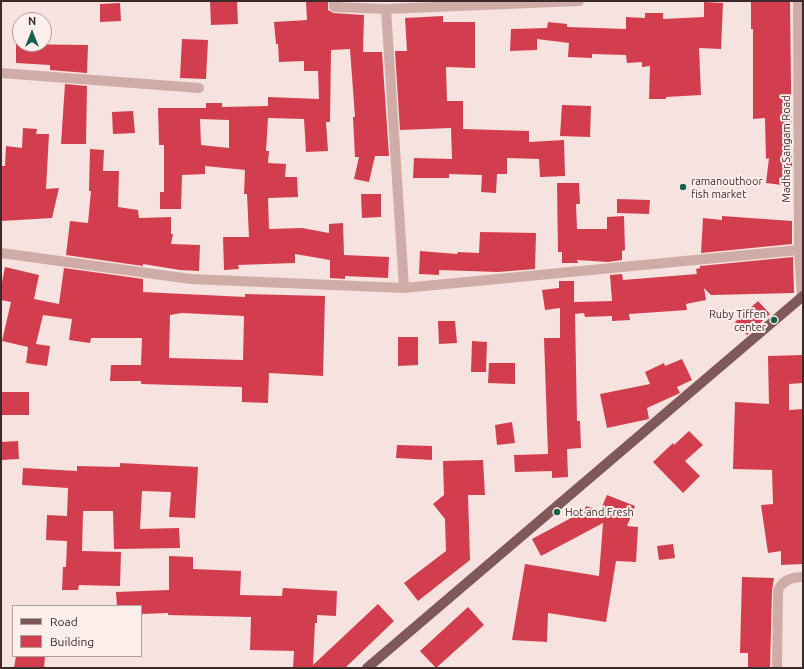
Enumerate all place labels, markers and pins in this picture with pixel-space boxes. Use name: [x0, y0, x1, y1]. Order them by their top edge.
place label: ramanouthoor fish market: [691, 174, 763, 200]
marker: ramanouthoor fish market: [678, 182, 688, 192]
place label: Ruby Tiffen center: [709, 307, 766, 333]
marker: Ruby Tiffen center: [769, 315, 779, 325]
place label: Hot and Fresh: [565, 505, 634, 519]
marker: Hot and Fresh: [552, 507, 562, 517]

